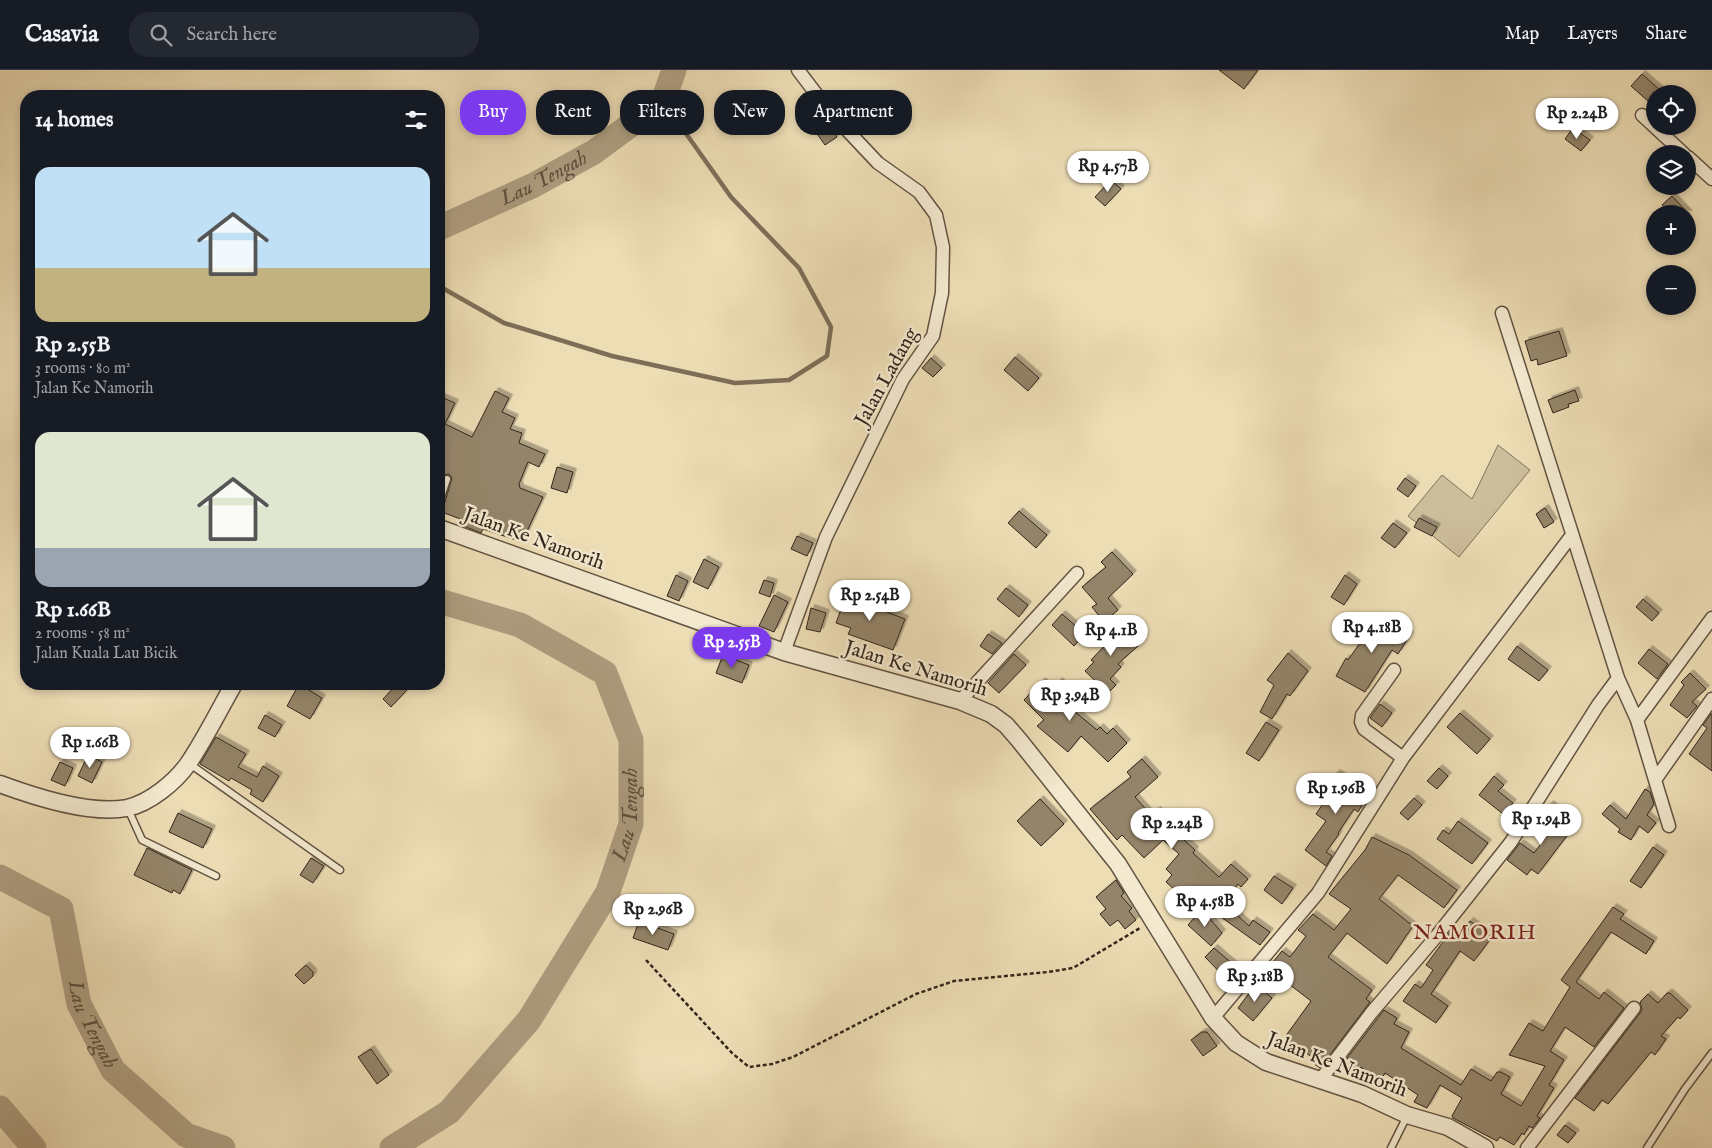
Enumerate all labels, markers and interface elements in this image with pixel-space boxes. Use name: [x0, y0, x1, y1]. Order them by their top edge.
search box: [129, 12, 479, 57]
text: Casavia: [25, 19, 99, 50]
icon: search: [147, 21, 175, 49]
text: Search here: [187, 23, 277, 47]
text: Map: [1505, 23, 1539, 46]
text: Layers: [1567, 23, 1618, 46]
text: Share: [1646, 23, 1687, 46]
map controls: [1646, 85, 1696, 315]
button: locate: [1646, 85, 1696, 135]
chip: Buy: [460, 90, 526, 135]
chip: Rent: [536, 90, 610, 135]
chip: Filters: [620, 90, 704, 135]
chip: New: [714, 90, 785, 135]
chip: Apartment: [795, 90, 912, 135]
pin: Rp 2.24B: [1525, 98, 1629, 140]
text: Rp 2.24B: [1546, 104, 1608, 124]
icon: filters: [402, 106, 430, 134]
text: 14 homes: [35, 107, 113, 134]
water label: Lau Tengah: [495, 145, 592, 212]
button: layers: [1646, 145, 1696, 195]
pin: Rp 4.57B: [1056, 150, 1160, 193]
text: Rp 4.57B: [1078, 157, 1138, 177]
icon: home: [188, 199, 278, 289]
button: +: [1646, 205, 1696, 255]
button: −: [1646, 265, 1696, 315]
street label: Jalan Ladang: [849, 322, 925, 433]
text: Rp 2.55B: [35, 332, 110, 359]
text: 3 rooms · 80 m²: [35, 359, 131, 379]
text: Jalan Ke Namorih: [35, 379, 154, 399]
icon: home: [188, 464, 278, 554]
street label: Jalan Ke Namorih: [458, 501, 608, 576]
pin: Rp 2.54B: [818, 580, 922, 622]
text: Rp 2.54B: [840, 586, 900, 606]
text: Rp 1.66B: [35, 597, 111, 624]
pin: Rp 4.18B: [1320, 612, 1424, 654]
pin: Rp 4.1B: [1065, 614, 1157, 657]
text: Rp 4.18B: [1343, 618, 1401, 638]
text: Rp 4.1B: [1085, 621, 1137, 641]
text: 2 rooms · 58 m²: [35, 624, 130, 644]
pin: Rp 2.55B: [680, 626, 784, 669]
text: Rp 2.55B: [703, 633, 761, 653]
street label: Jalan Ke Namorih: [840, 635, 991, 703]
text: Jalan Kuala Lau Bicik: [35, 644, 177, 664]
pin: Rp 3.94B: [1018, 680, 1122, 722]
text: Rp 3.94B: [1041, 686, 1099, 706]
pin: Rp 1.66B: [38, 726, 142, 769]
text: Rp 1.66B: [61, 733, 119, 753]
water label: Lau Tengah: [605, 768, 645, 866]
pin: Rp 1.96B: [1284, 772, 1388, 815]
text: Rp 1.96B: [1307, 779, 1365, 799]
pin: Rp 1.94B: [1489, 804, 1593, 846]
pin: Rp 2.24B: [1120, 808, 1224, 850]
text: Rp 1.94B: [1512, 810, 1570, 830]
text: Rp 2.24B: [1141, 814, 1203, 834]
pin: Rp 4.58B: [1153, 886, 1257, 928]
text: Rp 4.58B: [1176, 892, 1234, 912]
pin: Rp 2.96B: [601, 894, 705, 936]
text: Rp 2.96B: [623, 900, 683, 920]
district label: NAMORIH: [1413, 919, 1537, 947]
pin: Rp 3.18B: [1203, 960, 1307, 1003]
text: Rp 3.18B: [1227, 967, 1283, 987]
water label: Lau Tengah: [61, 977, 123, 1073]
street label: Jalan Ke Namorih: [1261, 1026, 1411, 1103]

